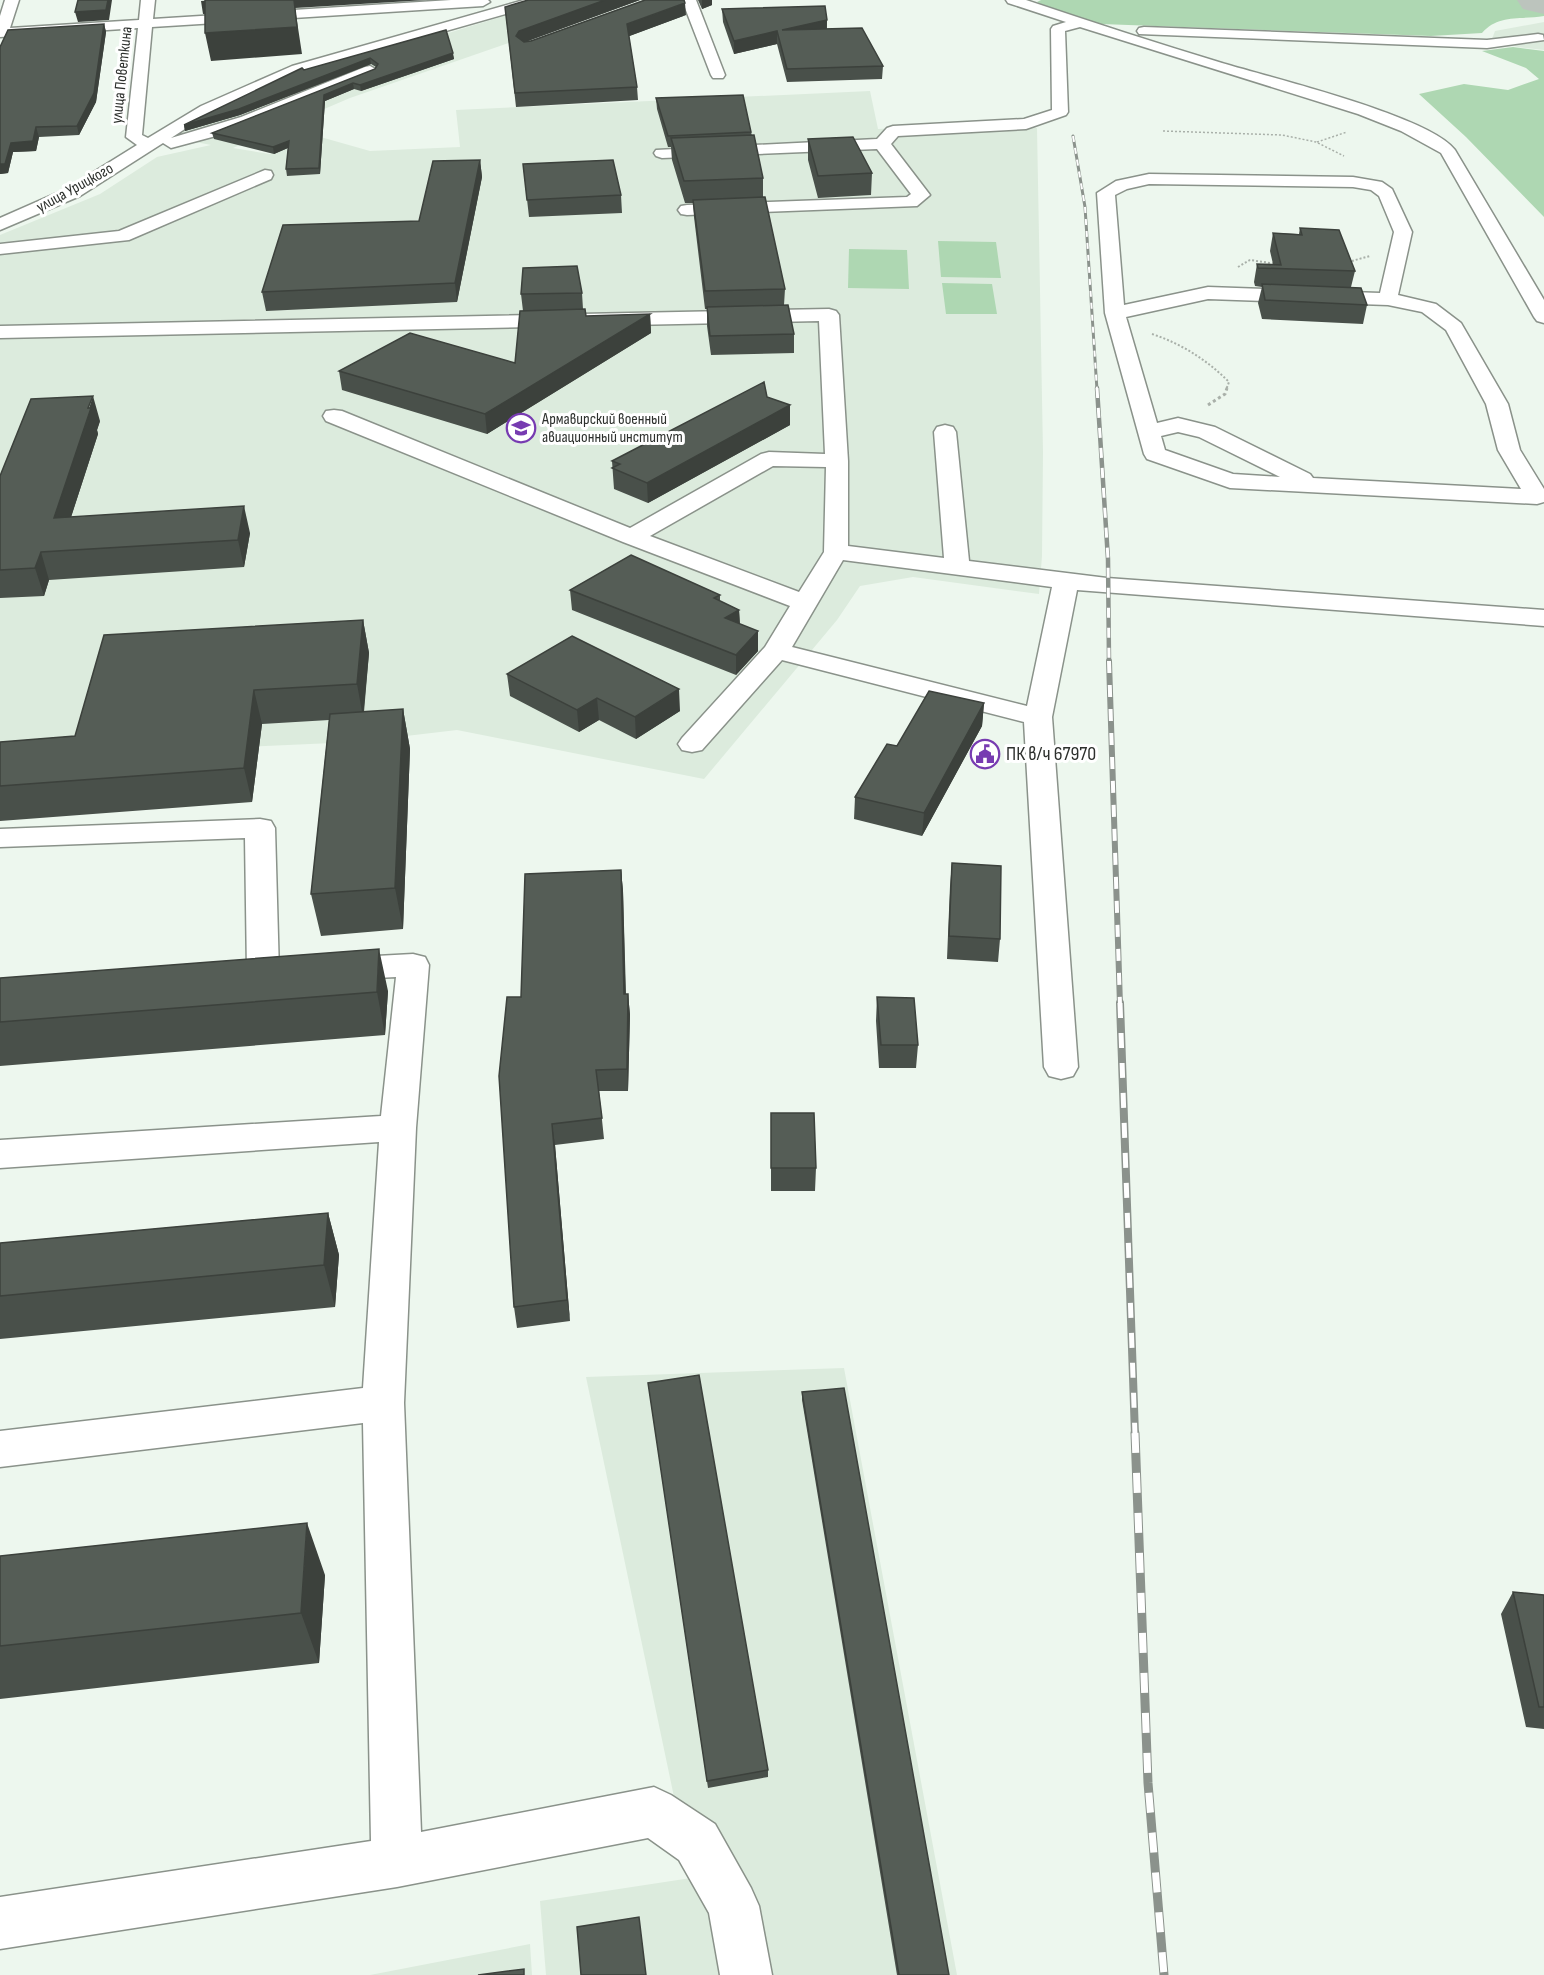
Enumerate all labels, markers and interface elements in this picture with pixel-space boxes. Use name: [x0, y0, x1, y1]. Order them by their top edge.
street label: улица Поветкина: [107, 26, 137, 124]
street label: улица Урицкого: [33, 159, 117, 217]
place label: Армавирский военный авиационный институт: [541, 410, 683, 447]
school or university icon: Армавирский военный авиационный институт: [505, 412, 537, 444]
public building icon: ПК в/ч 67970: [969, 738, 1001, 770]
place label: ПК в/ч 67970: [1006, 742, 1096, 766]

